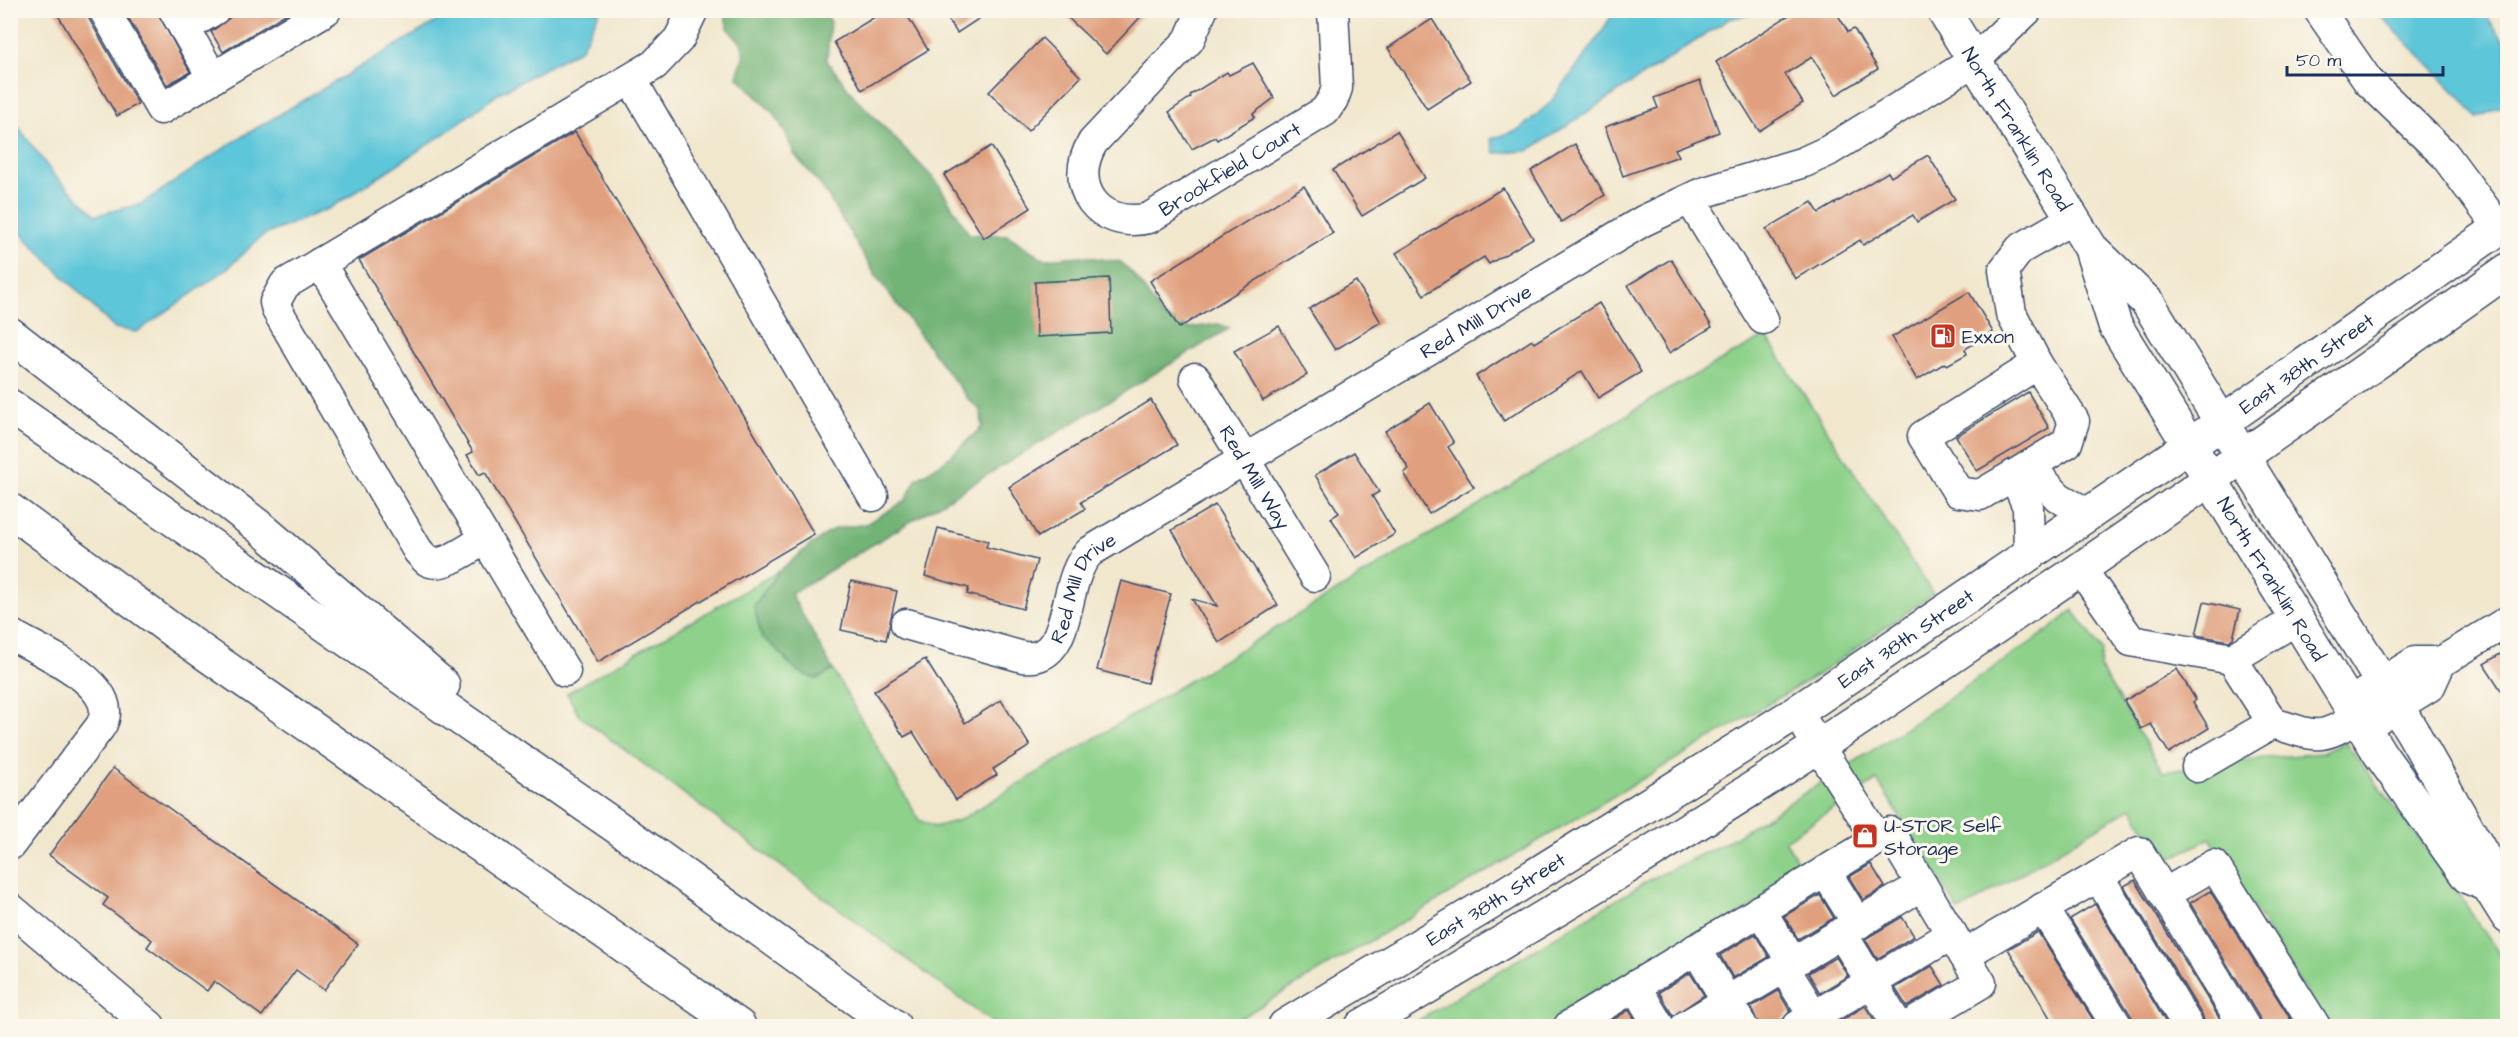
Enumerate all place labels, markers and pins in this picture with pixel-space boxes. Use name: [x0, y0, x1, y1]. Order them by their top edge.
fuel station icon: Exxon: [1928, 321, 1958, 351]
place label: Exxon: [1962, 323, 2014, 351]
place label: U-STOR Self Storage: [1884, 812, 2001, 864]
shop icon: U-STOR Self Storage: [1850, 821, 1880, 851]

